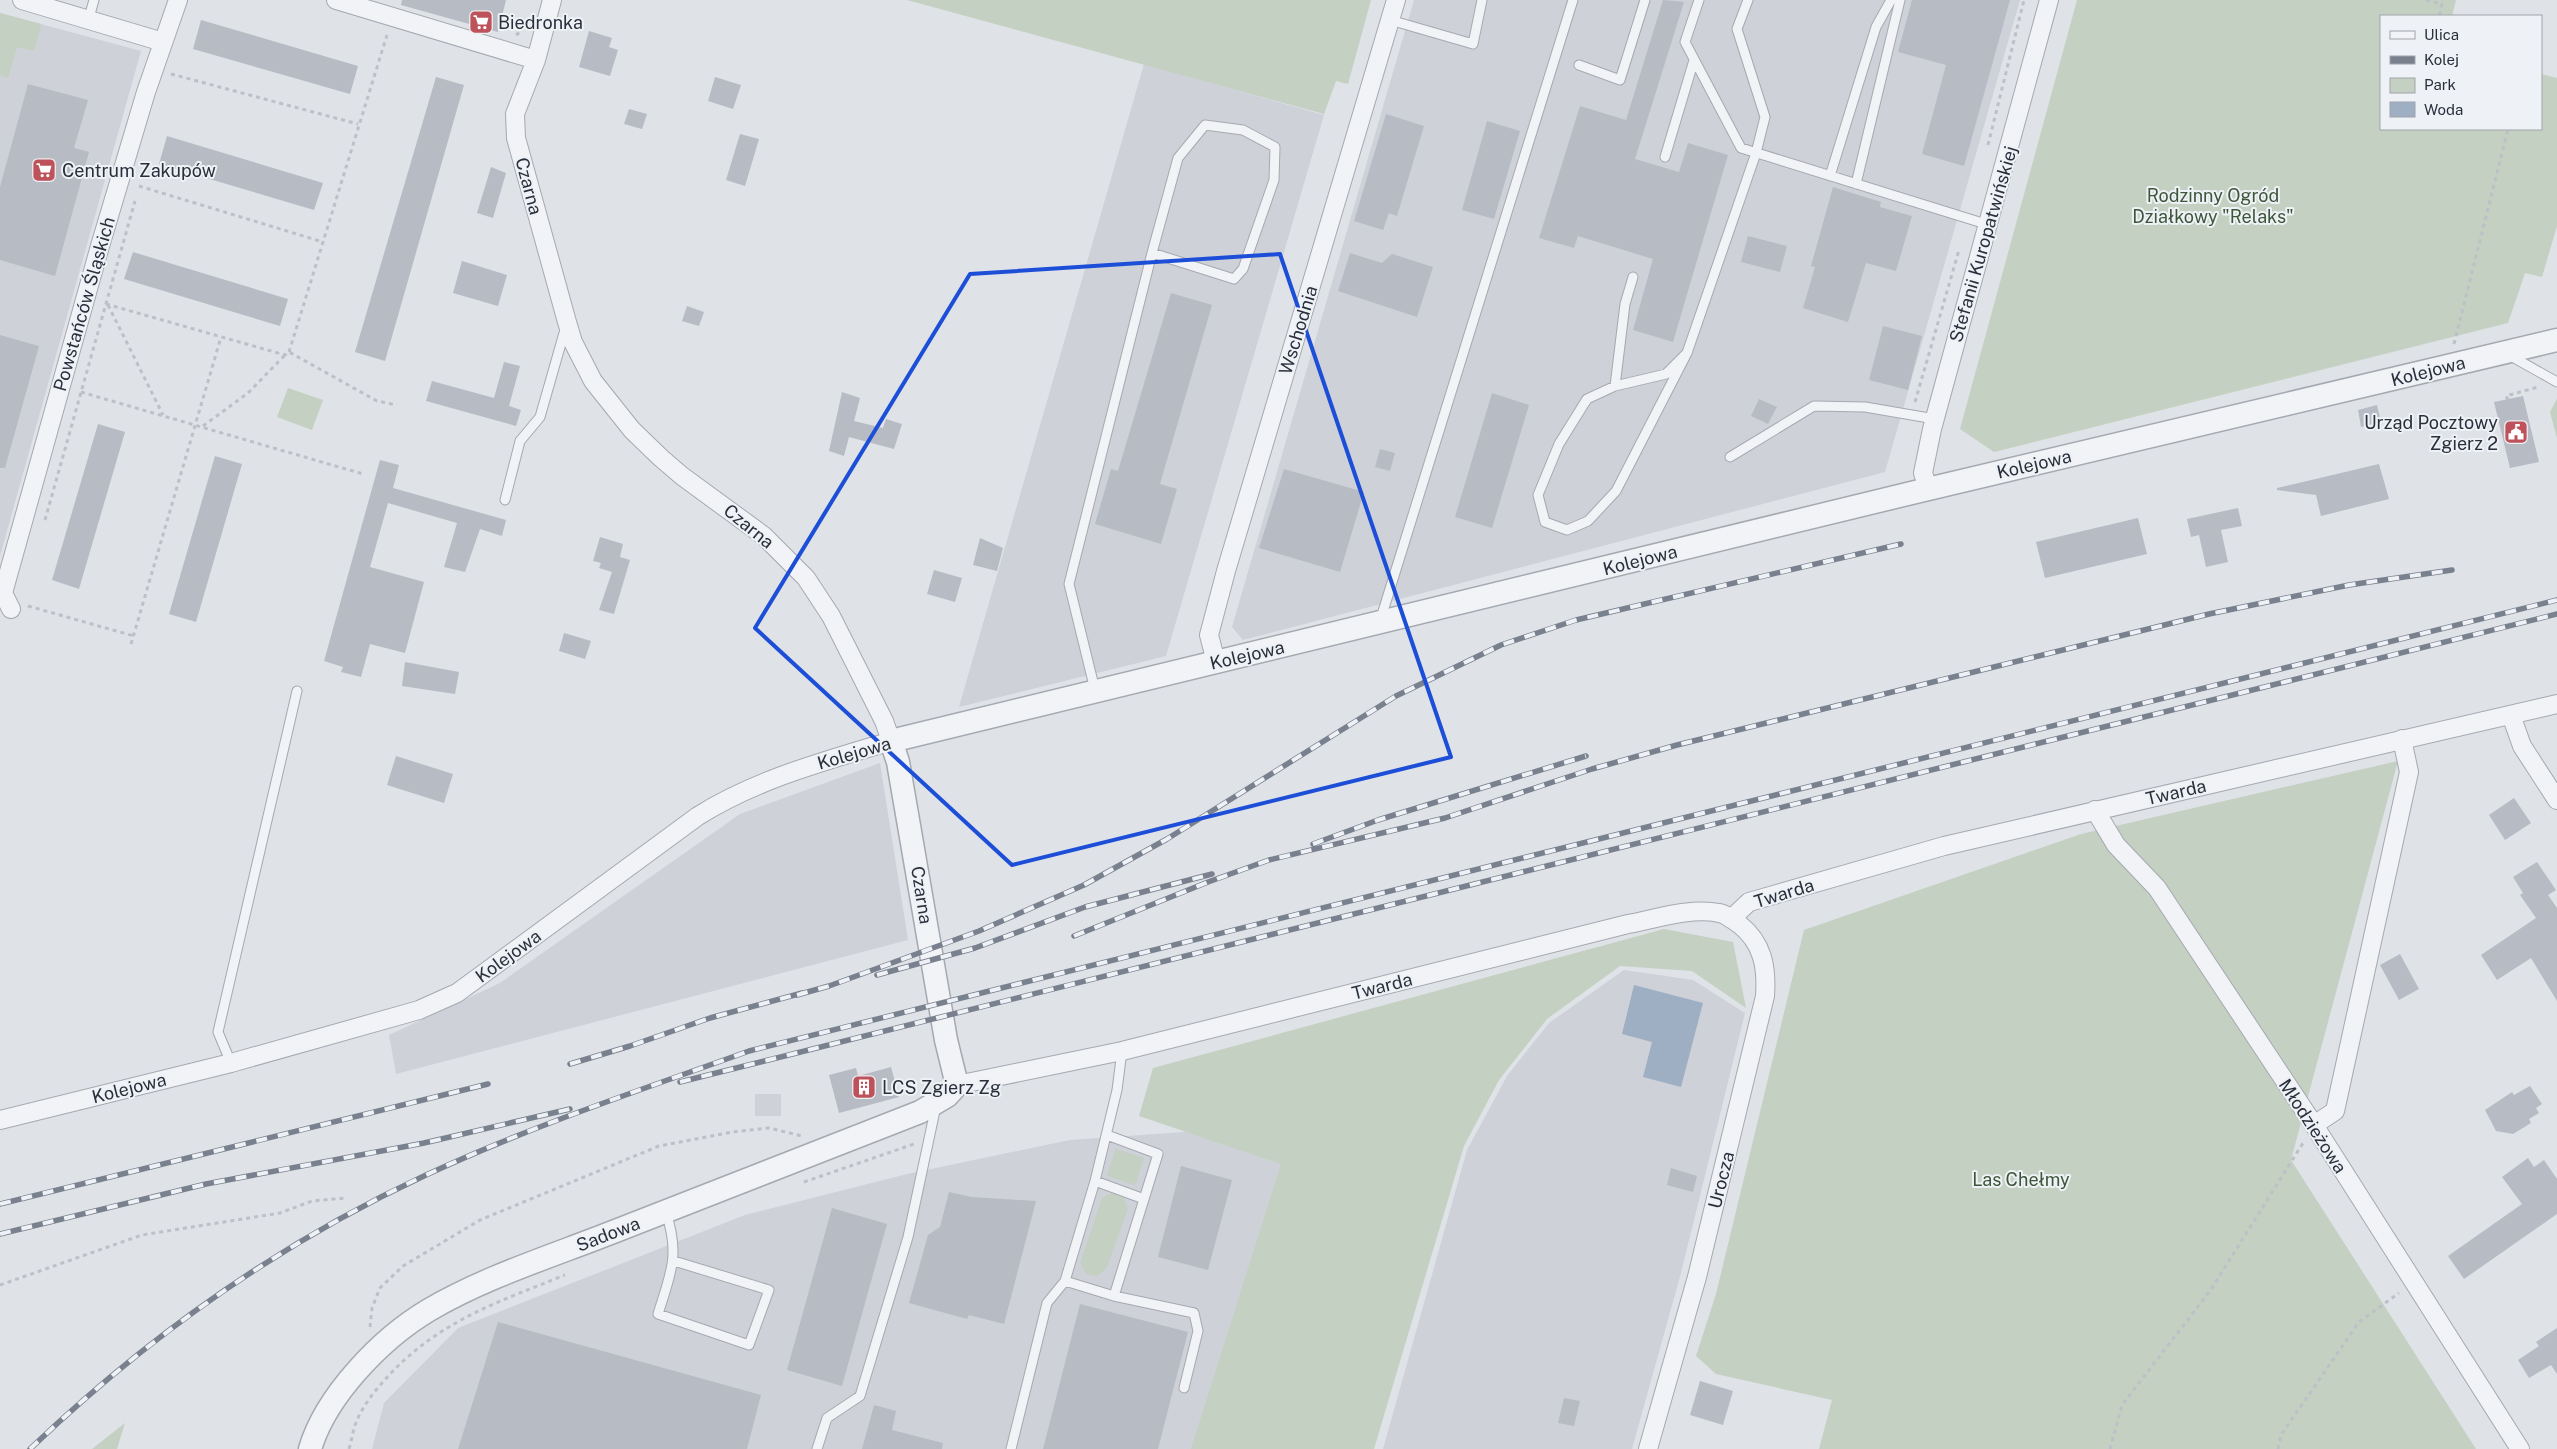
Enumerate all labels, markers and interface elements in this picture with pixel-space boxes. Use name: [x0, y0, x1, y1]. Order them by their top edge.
supermarket icon: Biedronka: [468, 9, 494, 35]
place label: Biedronka: [498, 12, 583, 33]
legend: [2380, 15, 2542, 130]
text: Ulica: [2424, 26, 2459, 43]
text: Kolej: [2424, 51, 2459, 68]
text: Park: [2424, 76, 2456, 93]
text: Woda: [2424, 101, 2463, 118]
street label: Stefanii Kuropatwińskiej: [1945, 143, 2021, 345]
street label: Czarna: [511, 155, 547, 217]
supermarket icon: Centrum Zakupów: [31, 157, 57, 183]
place label: Centrum Zakupów: [62, 160, 216, 181]
park label: Rodzinny Ogród Działkowy "Relaks": [2132, 185, 2294, 227]
street label: Powstańców Śląskich: [48, 214, 119, 394]
street label: Wschodnia: [1275, 283, 1321, 377]
street label: Kolejowa: [2389, 352, 2467, 390]
place label: Urząd Pocztowy Zgierz 2: [2364, 412, 2498, 454]
public building icon: Urząd Pocztowy Zgierz 2: [2503, 419, 2529, 445]
street label: Kolejowa: [1995, 445, 2073, 483]
street label: Czarna: [720, 499, 778, 553]
street label: Kolejowa: [1601, 541, 1679, 579]
street label: Kolejowa: [1208, 636, 1286, 674]
street label: Kolejowa: [815, 732, 893, 774]
street label: Twarda: [2144, 775, 2208, 809]
street label: Czarna: [907, 865, 937, 925]
street label: Twarda: [1752, 874, 1816, 912]
street label: Kolejowa: [471, 925, 545, 987]
street label: Twarda: [1350, 968, 1414, 1004]
street label: Kolejowa: [90, 1069, 168, 1107]
building icon: LCS Zgierz Zg: [851, 1074, 877, 1100]
street label: Młodzieżowa: [2275, 1075, 2351, 1177]
place label: LCS Zgierz Zg: [882, 1077, 1001, 1098]
street label: Urocza: [1704, 1149, 1738, 1211]
park label: Las Chełmy: [1972, 1169, 2070, 1190]
street label: Sadowa: [573, 1212, 643, 1256]

